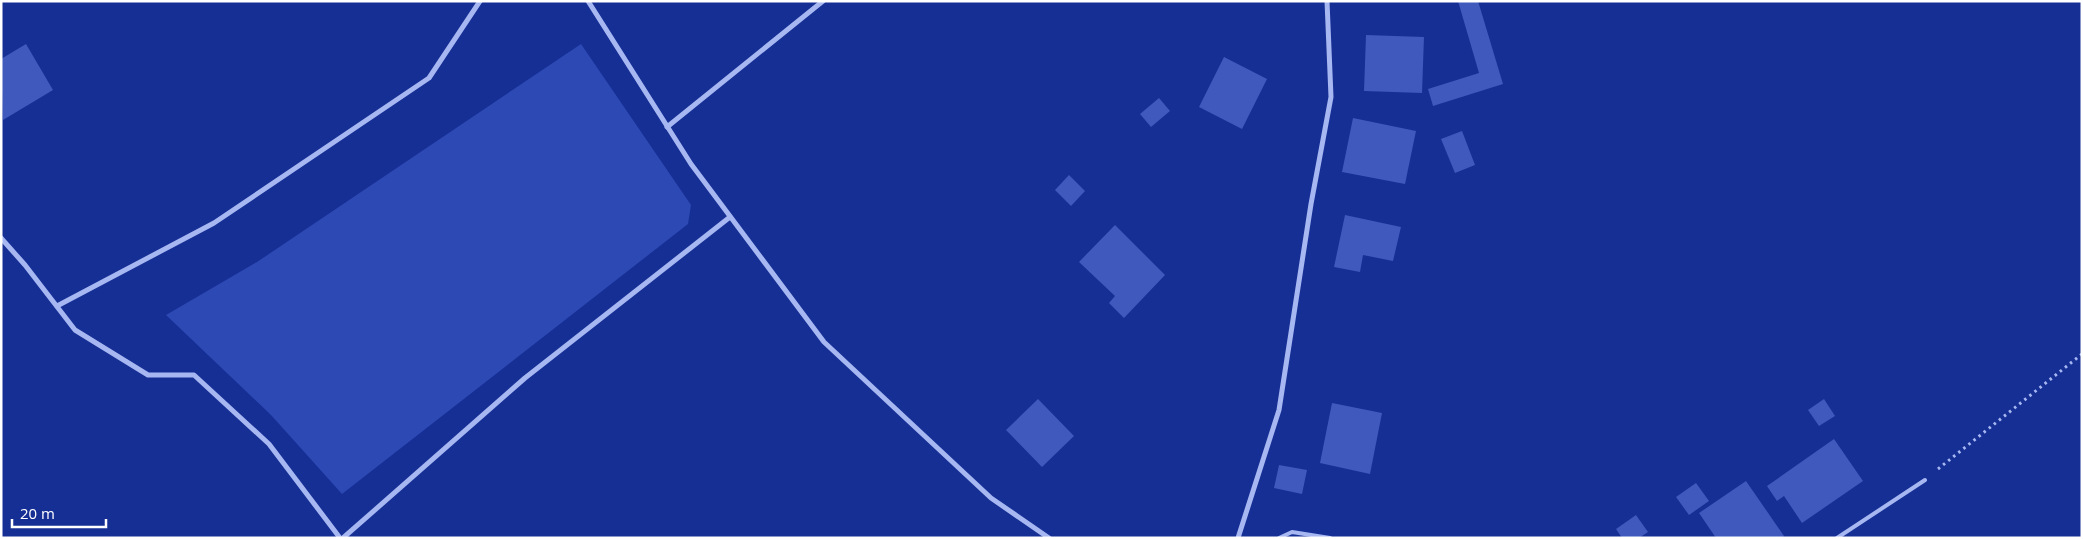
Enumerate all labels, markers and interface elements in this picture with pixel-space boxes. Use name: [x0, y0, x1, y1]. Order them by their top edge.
scale bar: [12, 496, 106, 528]
text: 20 m: [20, 503, 55, 523]

